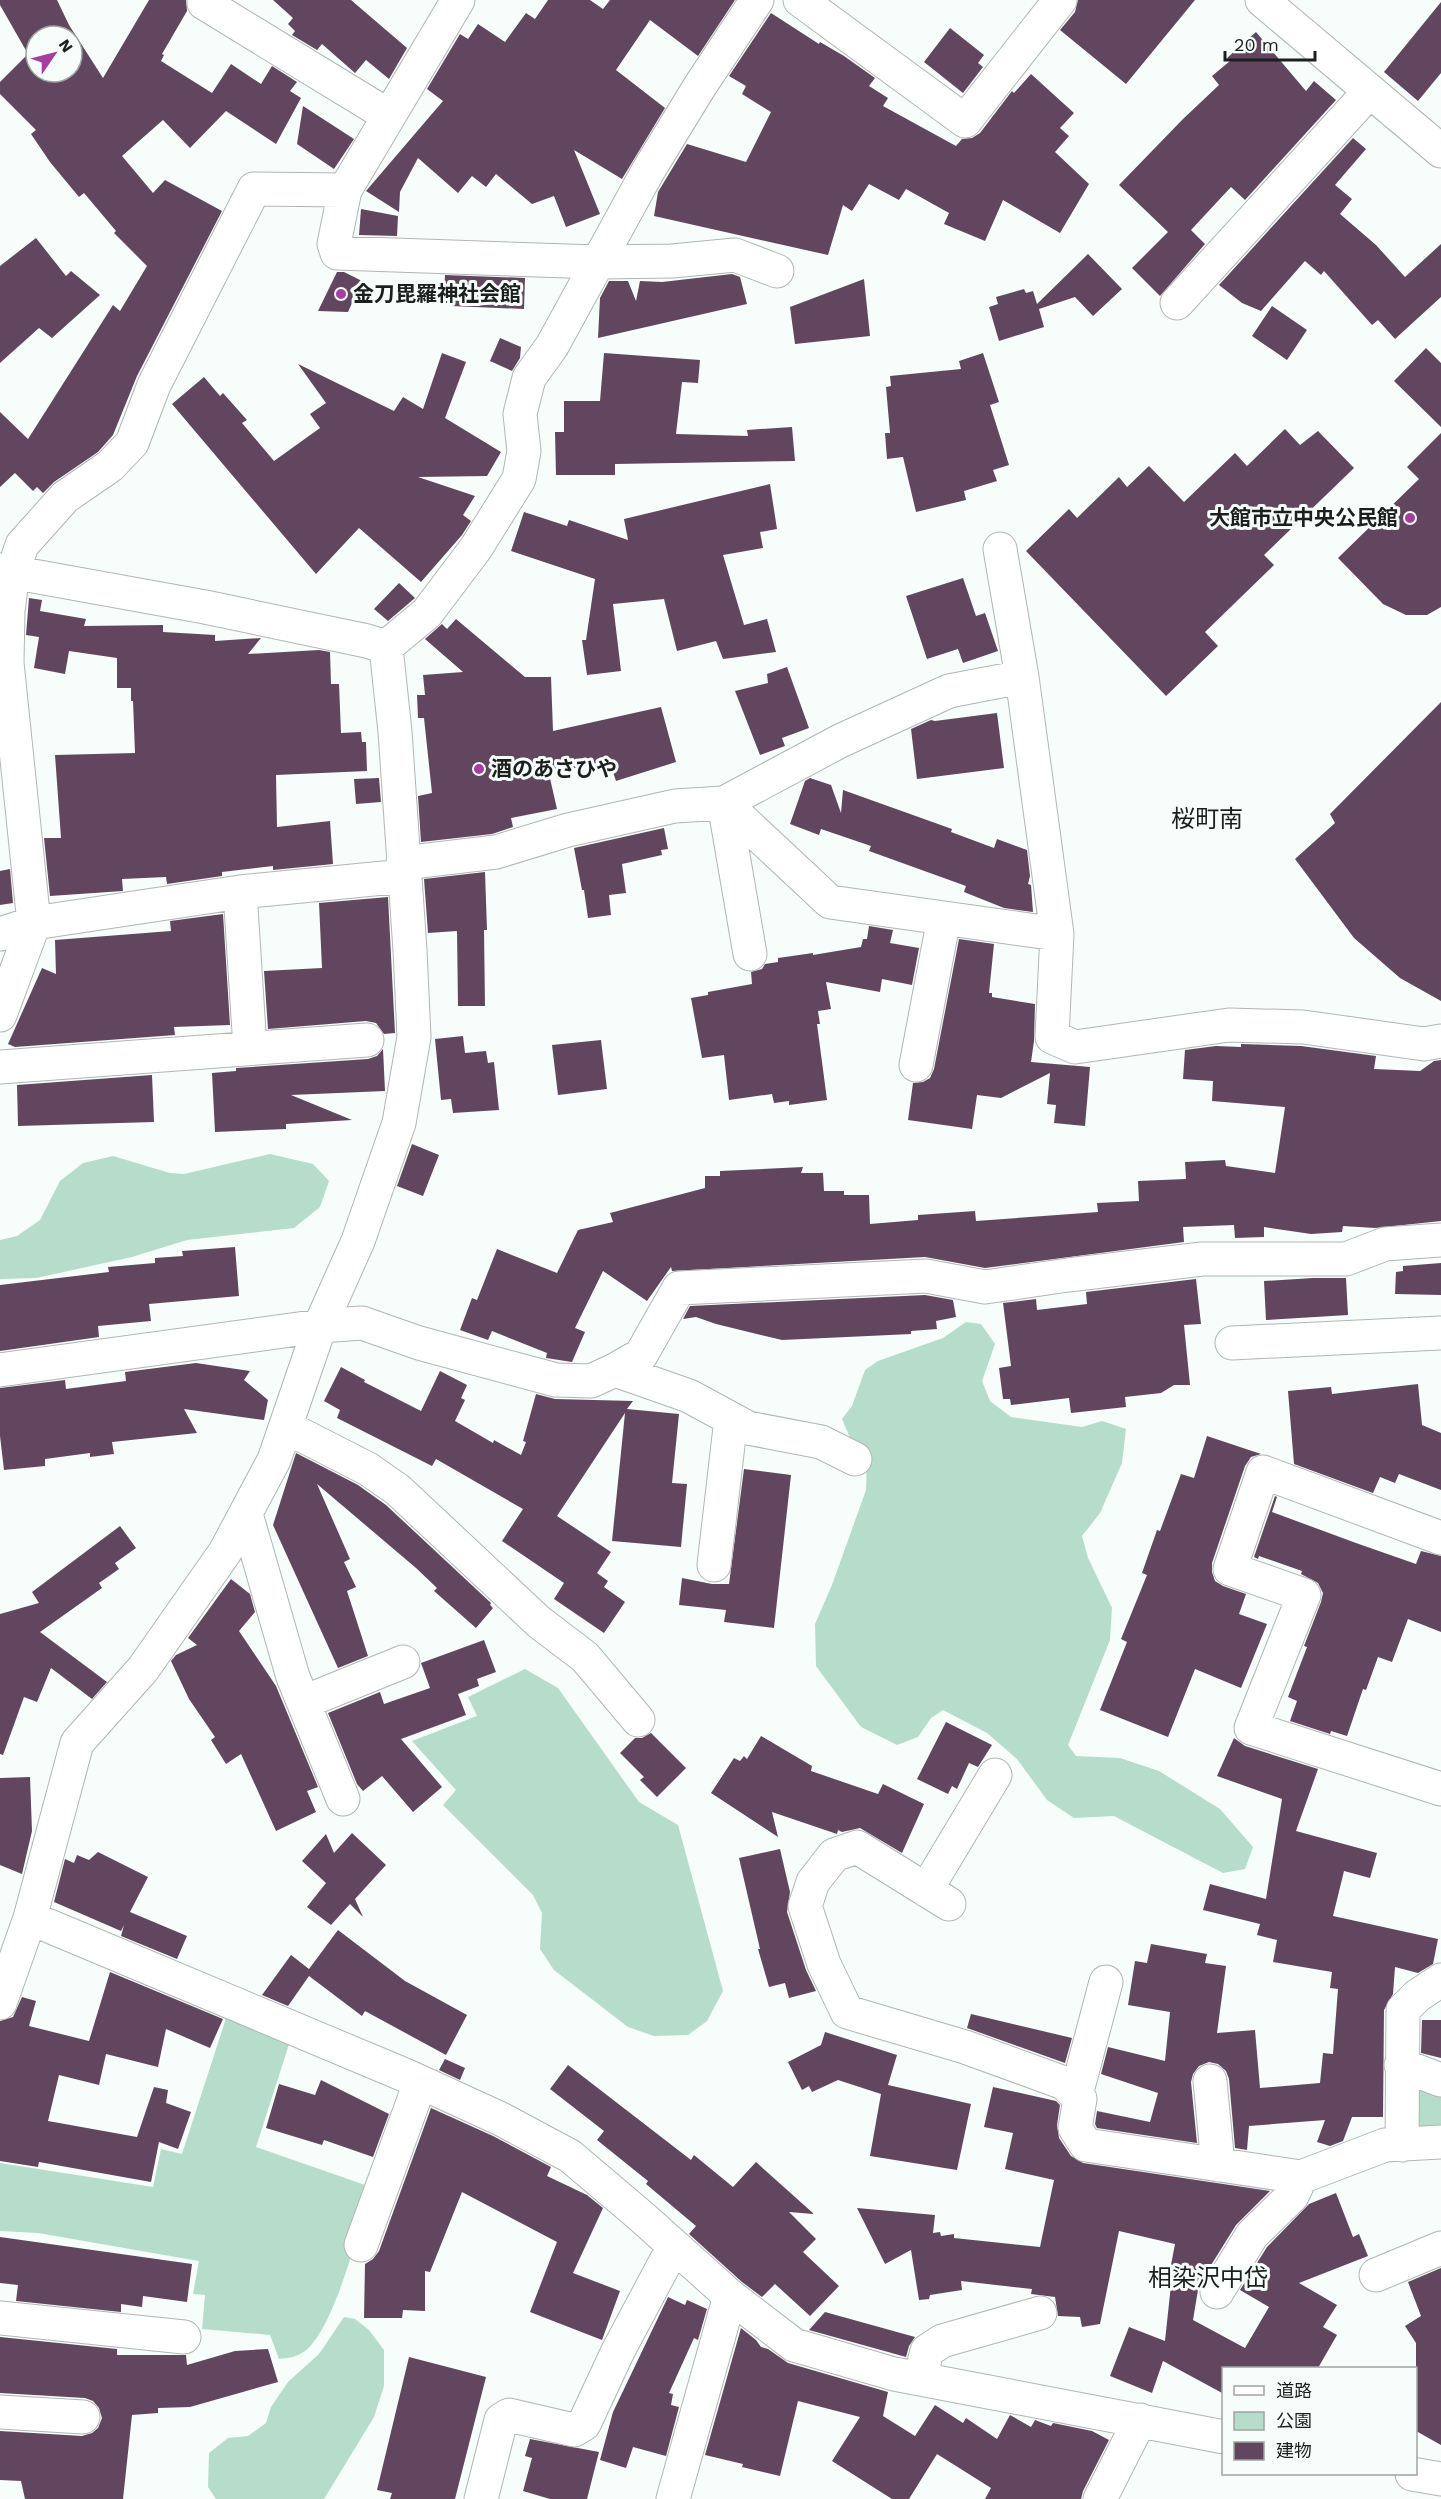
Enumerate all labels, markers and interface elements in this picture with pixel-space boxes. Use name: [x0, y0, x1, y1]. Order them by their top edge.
north arrow: [24, 24, 84, 84]
scale bar: [1225, 24, 1315, 62]
text: 20 m: [1234, 34, 1279, 55]
text: N: [55, 35, 77, 56]
place label: 金刀毘羅神社会館: [353, 281, 521, 306]
marker: 金刀毘羅神社会館: [334, 287, 348, 301]
place label: 大館市立中央公民館: [1209, 505, 1398, 530]
marker: 大館市立中央公民館: [1403, 511, 1417, 525]
place label: 酒のあさひや: [491, 756, 617, 781]
marker: 酒のあさひや: [472, 762, 486, 776]
district label: 桜町南: [1171, 805, 1243, 833]
district label: 相染沢中岱: [1148, 2264, 1268, 2292]
legend: [1222, 2367, 1417, 2475]
text: 道路: [1276, 2380, 1312, 2401]
text: 公園: [1276, 2410, 1312, 2431]
text: 建物: [1276, 2440, 1312, 2461]

